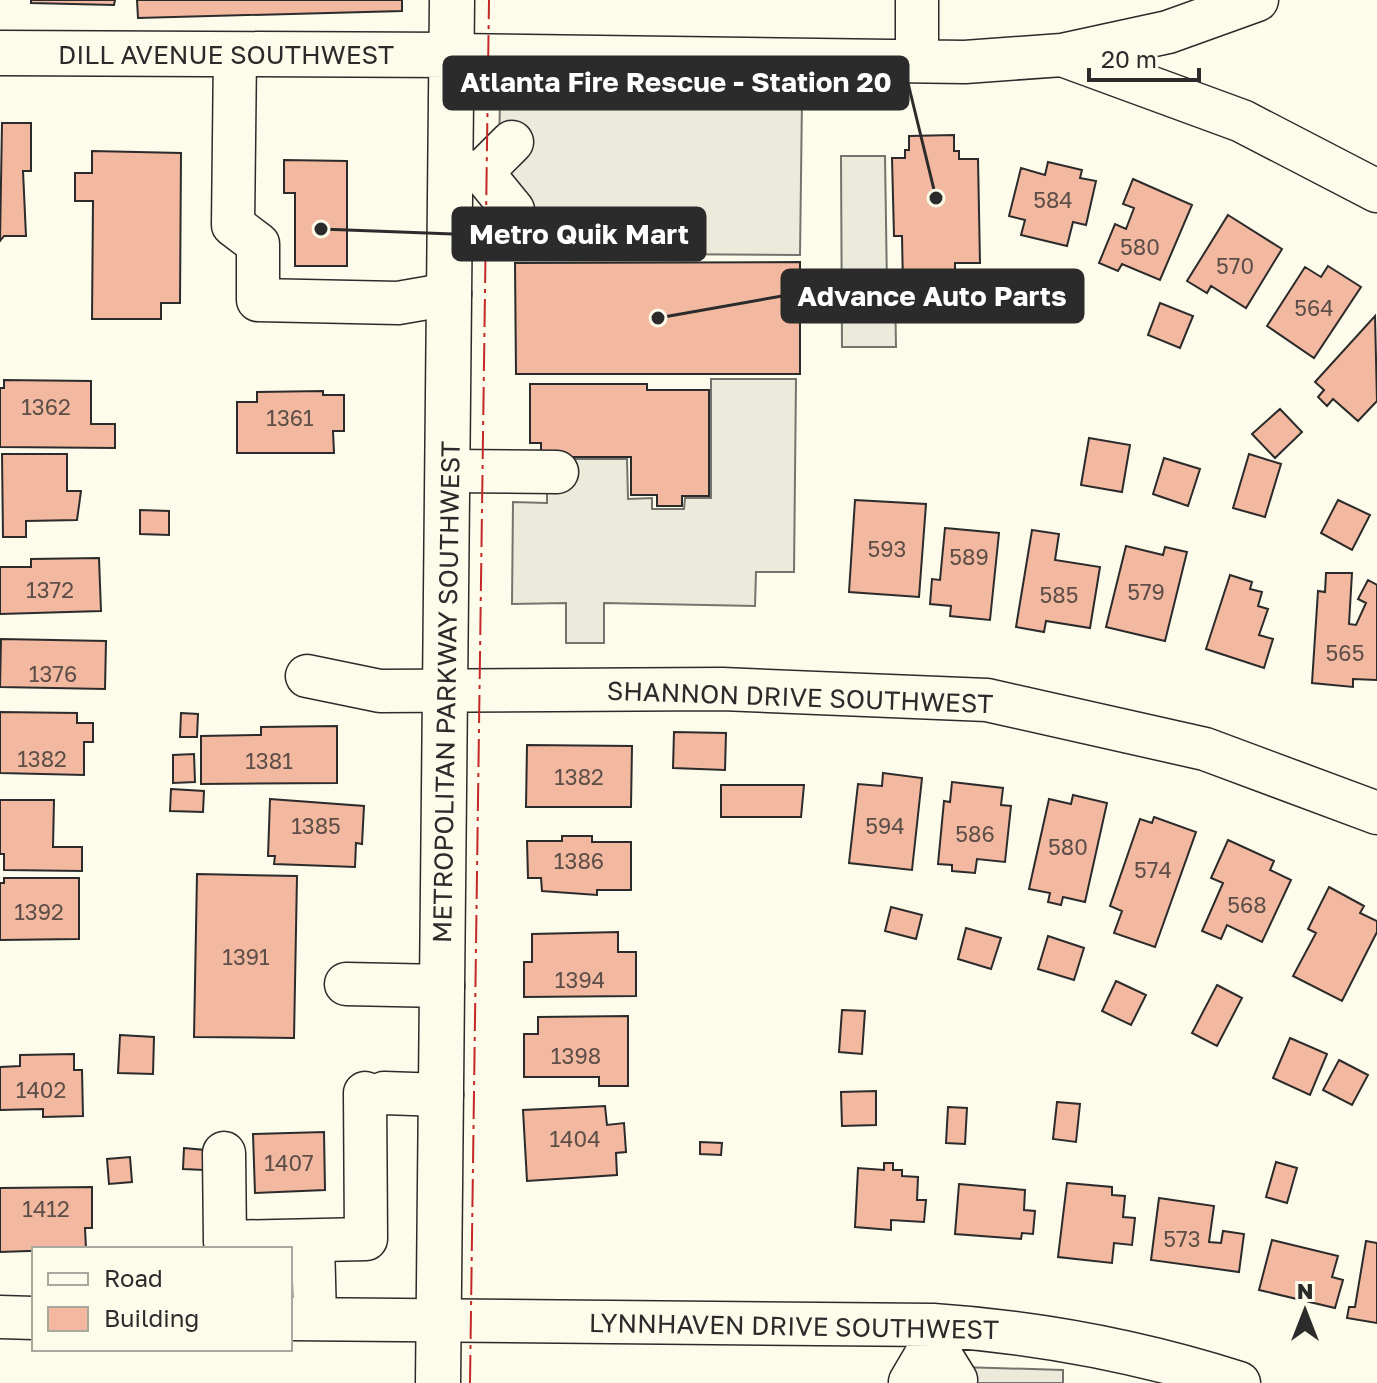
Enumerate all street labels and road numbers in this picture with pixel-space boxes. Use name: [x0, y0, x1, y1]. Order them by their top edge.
street label: DILL AVENUE SOUTHWEST: [58, 39, 394, 70]
street label: METROPOLITAN PARKWAY SOUTHWEST: [426, 441, 466, 943]
street label: SHANNON DRIVE SOUTHWEST: [606, 675, 994, 719]
street label: LYNNHAVEN DRIVE SOUTHWEST: [589, 1307, 999, 1345]

